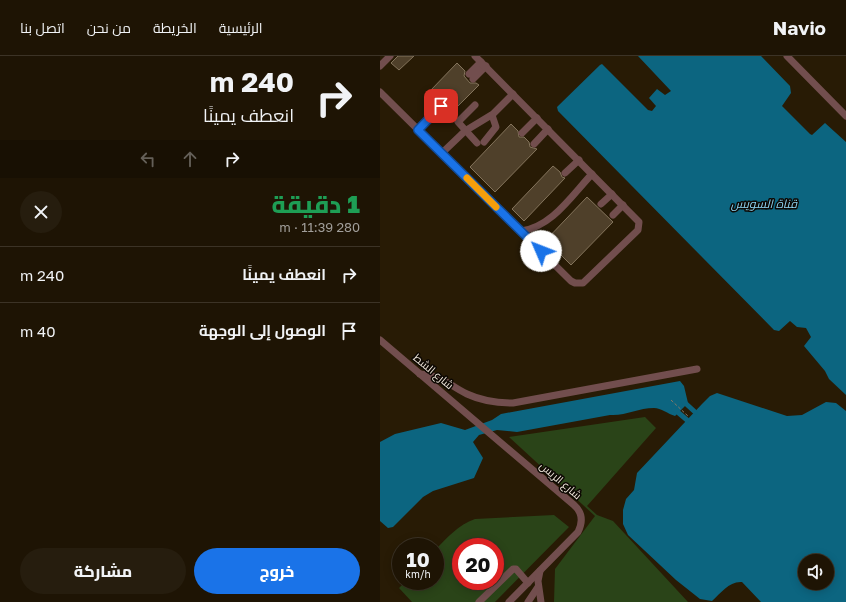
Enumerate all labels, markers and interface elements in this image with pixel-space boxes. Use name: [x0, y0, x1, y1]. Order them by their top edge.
text: Navio: [773, 16, 826, 39]
text: اتصل بنا: [20, 19, 65, 36]
text: من نحن: [87, 19, 131, 36]
text: الخريطة: [153, 19, 197, 36]
text: الرئيسية: [219, 19, 263, 36]
text: 240 m: [210, 65, 294, 98]
icon: right: [308, 72, 360, 124]
pin: [424, 89, 458, 123]
icon: arrive: [430, 95, 452, 117]
text: انعطف يمينًا: [203, 104, 294, 126]
icon: left: [137, 148, 159, 170]
icon: ahead: [179, 148, 201, 170]
icon: right: [221, 148, 243, 170]
text: 1 دقيقة: [272, 189, 360, 218]
button: close: [20, 191, 62, 233]
water label: قناة السويس: [731, 196, 798, 211]
text: 280 m · 11:39: [279, 219, 360, 235]
position arrow: [520, 230, 562, 272]
icon: right: [338, 264, 360, 286]
text: انعطف يمينًا: [242, 265, 326, 283]
text: 240 m: [20, 266, 64, 284]
icon: arrive: [338, 320, 360, 342]
text: الوصول إلى الوجهة: [199, 321, 326, 339]
text: 40 m: [20, 322, 56, 340]
street label: شارع الشط: [410, 351, 457, 393]
street label: شارع الريس: [536, 458, 584, 503]
speed limit sign: 20: [452, 538, 504, 590]
text: 10: [406, 547, 430, 571]
button: مشاركة: [20, 548, 186, 594]
button: خروج: [194, 548, 360, 594]
map controls: [798, 554, 834, 590]
button: sound: [798, 554, 834, 590]
text: km/h: [405, 568, 431, 580]

